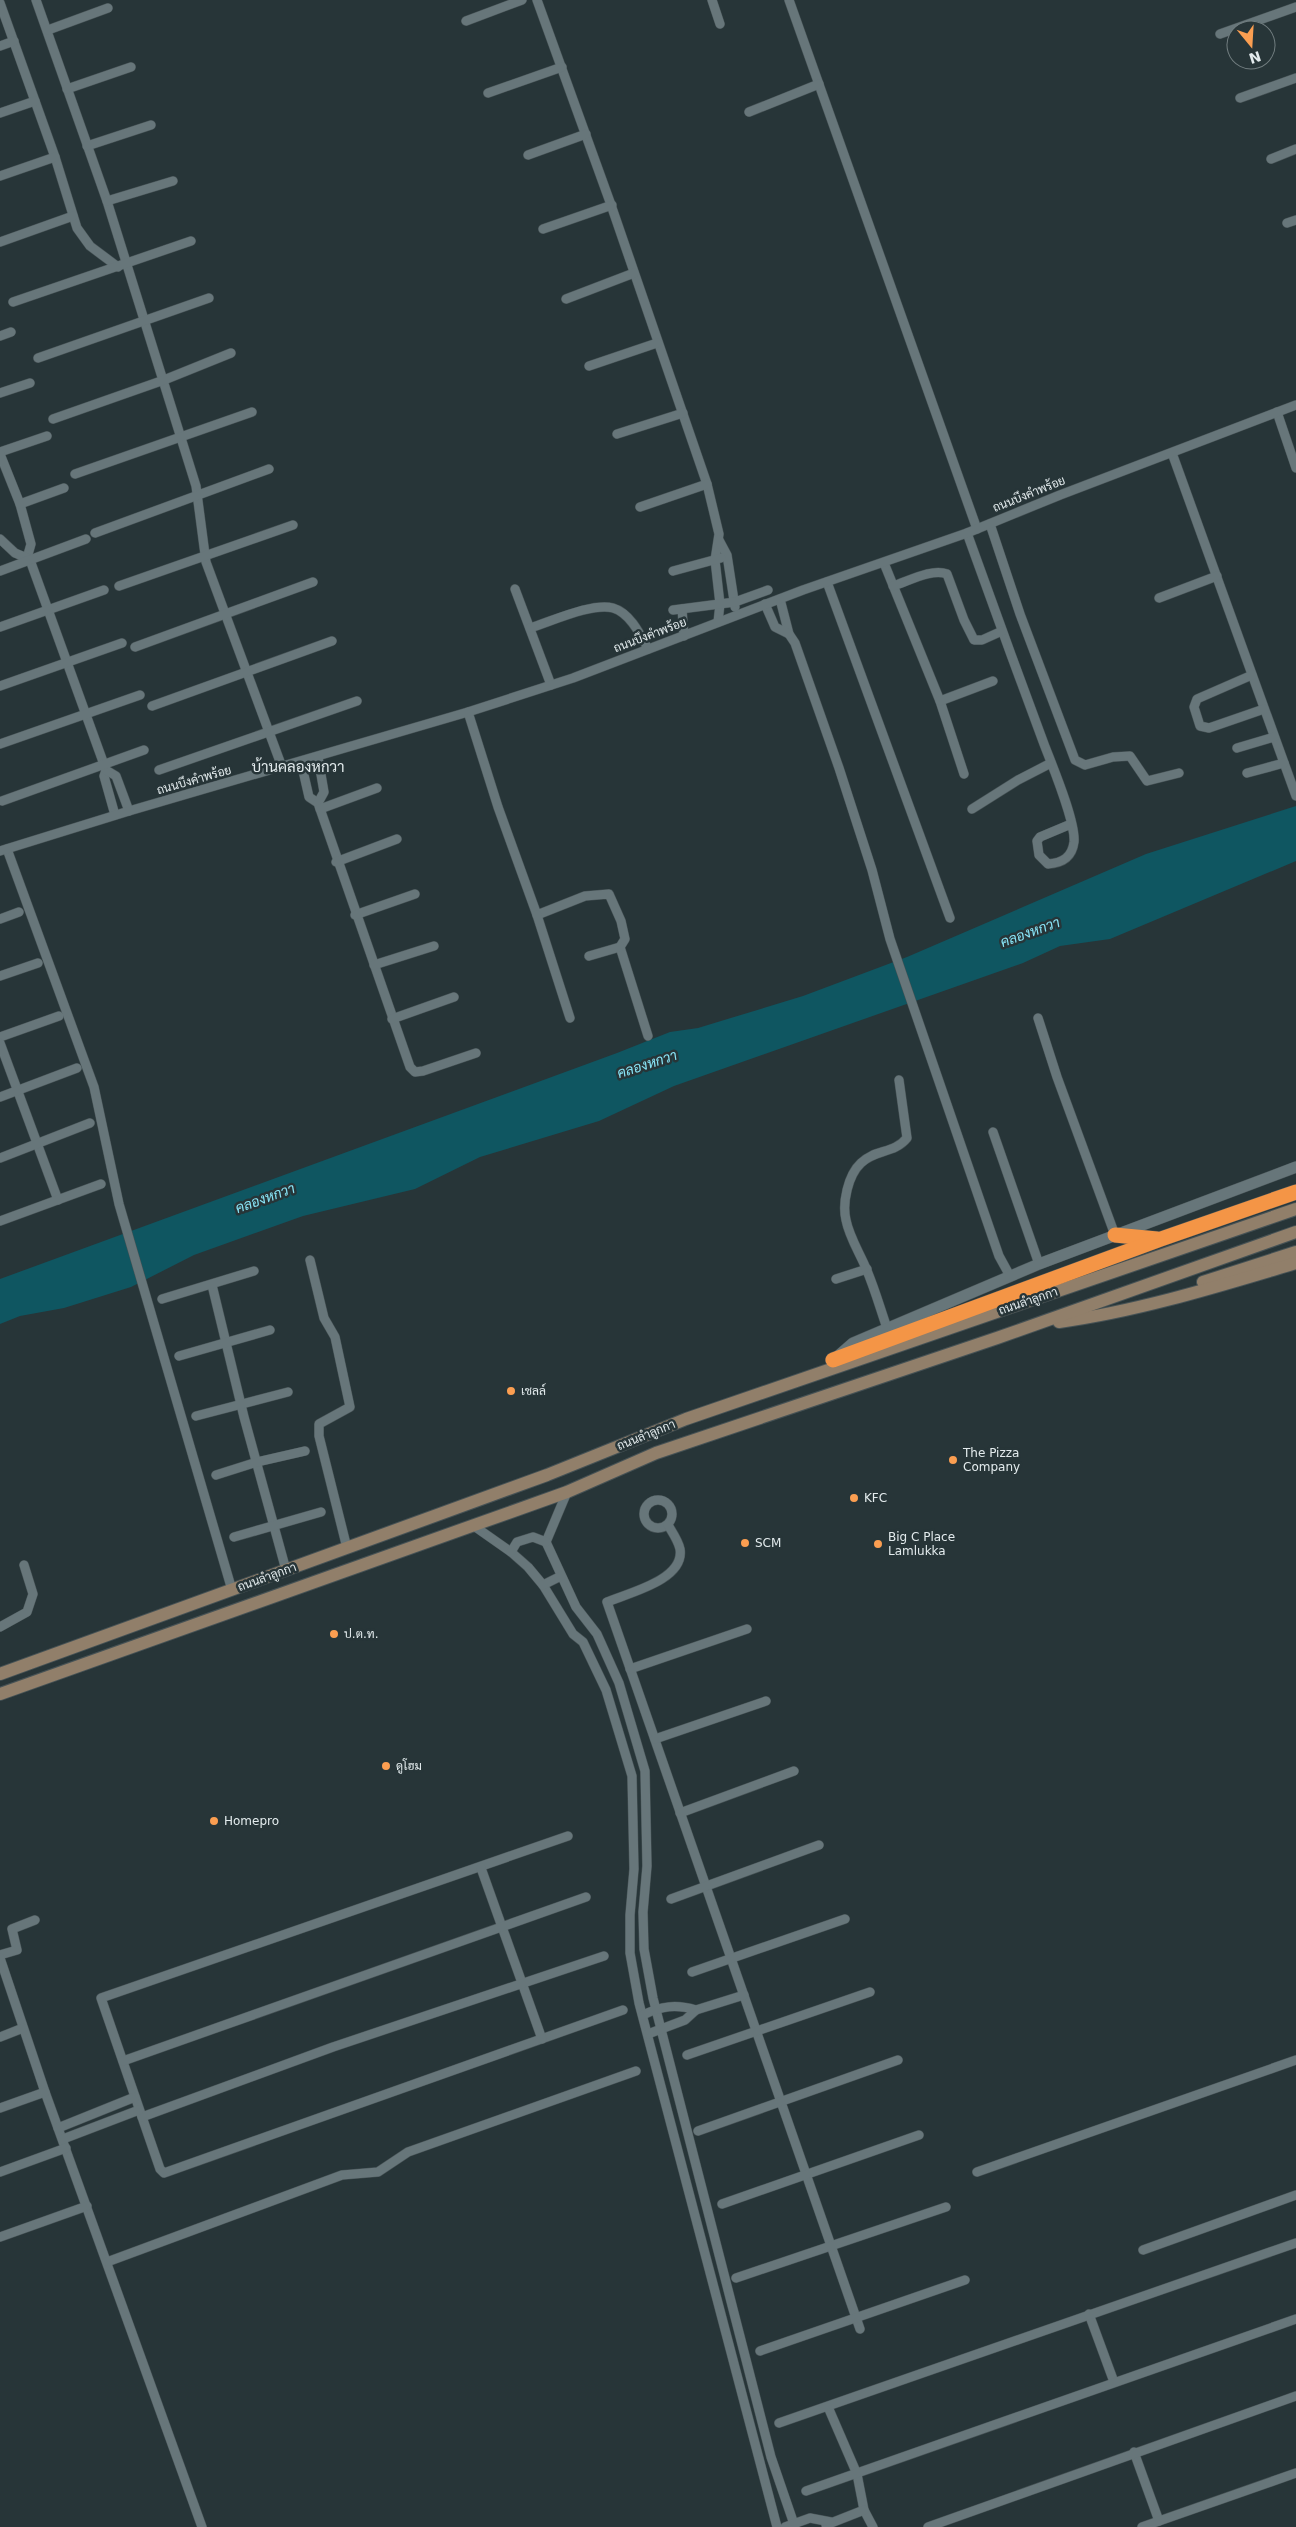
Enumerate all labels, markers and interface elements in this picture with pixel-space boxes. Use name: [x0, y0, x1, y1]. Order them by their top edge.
north arrow: [1226, 20, 1276, 70]
text: N: [1247, 48, 1263, 67]
street label: ถนนบึงคำพร้อย: [991, 473, 1067, 515]
street label: ถนนบึงคำพร้อย: [612, 615, 688, 655]
district label: บ้านคลองหกวา: [251, 757, 345, 776]
street label: ถนนบึงคำพร้อย: [155, 763, 233, 797]
water label: คลองหกวา: [998, 914, 1062, 950]
water label: คลองหกวา: [615, 1047, 679, 1081]
water label: คลองหกวา: [233, 1180, 297, 1216]
street label: ถนนลำลูกกา: [997, 1284, 1060, 1319]
place label: เชลล์: [521, 1383, 546, 1398]
marker: เชลล์: [505, 1385, 517, 1397]
street label: ถนนลำลูกกา: [615, 1417, 678, 1454]
place label: The Pizza Company: [962, 1446, 1020, 1474]
marker: The Pizza Company: [947, 1454, 959, 1466]
place label: KFC: [864, 1491, 887, 1505]
marker: KFC: [848, 1492, 860, 1504]
place label: Big C Place Lamlukka: [888, 1530, 955, 1558]
place label: SCM: [755, 1536, 781, 1550]
marker: SCM: [739, 1537, 751, 1549]
marker: Big C Place Lamlukka: [872, 1538, 884, 1550]
street label: ถนนลำลูกกา: [236, 1560, 299, 1595]
place label: ป.ต.ท.: [344, 1627, 378, 1641]
marker: ป.ต.ท.: [328, 1628, 340, 1640]
place label: ดูโฮม: [396, 1758, 422, 1774]
marker: ดูโฮม: [380, 1760, 392, 1772]
place label: Homepro: [224, 1814, 279, 1828]
marker: Homepro: [208, 1815, 220, 1827]

